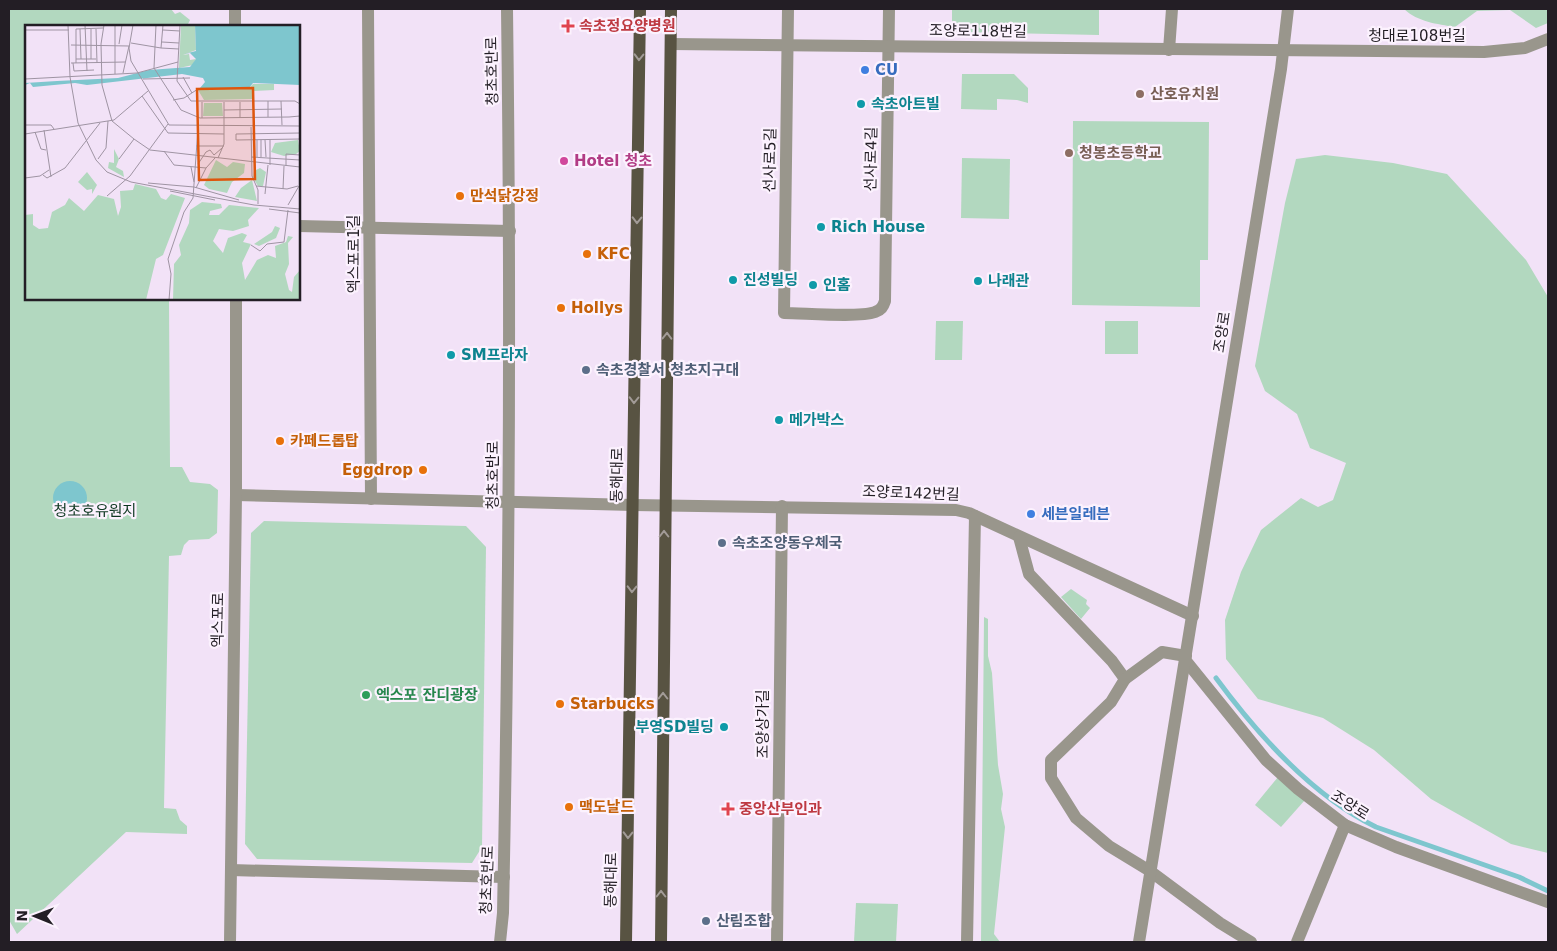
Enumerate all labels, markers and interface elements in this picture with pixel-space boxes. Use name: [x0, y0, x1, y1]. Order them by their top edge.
place label: 속초정요양병원: [579, 17, 676, 35]
marker: 속초정요양병원: [561, 19, 575, 33]
street label: 조양로118번길: [929, 21, 1027, 41]
inset map: [25, 25, 300, 300]
street label: 청대로108번길: [1368, 27, 1466, 45]
street label: 청초호반로: [482, 36, 502, 106]
one-way arrow: [634, 54, 645, 62]
place label: CU: [875, 61, 898, 79]
marker: CU: [859, 64, 871, 76]
place label: 산호유치원: [1150, 85, 1219, 103]
marker: 산호유치원: [1134, 88, 1146, 100]
place label: 속초아트빌: [871, 95, 940, 113]
marker: 속초아트빌: [855, 98, 867, 110]
street label: 선사로4길: [861, 126, 881, 192]
street label: 선사로5길: [760, 127, 780, 193]
place label: 청봉초등학교: [1079, 144, 1162, 162]
marker: 청봉초등학교: [1063, 147, 1075, 159]
place label: Hotel 청초: [574, 152, 652, 170]
marker: Hotel 청초: [558, 155, 570, 167]
place label: 만석닭강정: [470, 187, 539, 205]
marker: 만석닭강정: [454, 190, 466, 202]
street label: 엑스포로1길: [345, 215, 363, 293]
one-way arrow: [632, 216, 642, 224]
place label: Rich House: [831, 218, 925, 236]
marker: Rich House: [815, 221, 827, 233]
place label: KFC: [597, 245, 630, 263]
marker: KFC: [581, 248, 593, 260]
place label: 진성빌딩: [743, 271, 798, 289]
place label: 나래관: [988, 272, 1030, 290]
marker: 진성빌딩: [727, 274, 739, 286]
marker: 나래관: [972, 275, 984, 287]
place label: 인홈: [823, 276, 851, 294]
marker: 인홈: [807, 279, 819, 291]
place label: Hollys: [571, 299, 623, 317]
marker: Hollys: [555, 302, 567, 314]
street label: 조양로: [1210, 310, 1234, 354]
one-way arrow: [662, 332, 672, 340]
place label: SM프라자: [461, 346, 528, 364]
marker: SM프라자: [445, 349, 457, 361]
place label: 속초경찰서 청초지구대: [596, 361, 739, 379]
marker: 속초경찰서 청초지구대: [580, 364, 592, 376]
one-way arrow: [629, 396, 640, 404]
place label: 메가박스: [789, 411, 844, 429]
marker: 메가박스: [773, 414, 785, 426]
place label: 카페드롭탑: [290, 432, 359, 450]
marker: 카페드롭탑: [274, 435, 286, 447]
street label: 청초호반로: [484, 440, 502, 510]
street label: 동해대로: [608, 447, 626, 503]
place label: Eggdrop: [342, 461, 413, 479]
marker: Eggdrop: [417, 464, 429, 476]
street label: 조양로142번길: [862, 482, 960, 504]
park label: 청초호유원지: [54, 502, 136, 520]
place label: 세븐일레븐: [1041, 505, 1110, 523]
marker: 세븐일레븐: [1025, 508, 1037, 520]
one-way arrow: [659, 529, 669, 537]
place label: 속초조양동우체국: [732, 534, 843, 552]
marker: 속초조양동우체국: [716, 537, 728, 549]
one-way arrow: [626, 585, 637, 593]
street label: 엑스포로: [209, 592, 227, 648]
place label: 엑스포 잔디광장: [376, 686, 478, 704]
marker: 엑스포 잔디광장: [360, 689, 372, 701]
street label: 조양상가길: [754, 689, 772, 759]
one-way arrow: [658, 692, 668, 700]
place label: Starbucks: [570, 695, 655, 713]
marker: Starbucks: [554, 698, 566, 710]
place label: 부영SD빌딩: [636, 718, 714, 736]
marker: 부영SD빌딩: [718, 721, 730, 733]
street label: 조양로: [1328, 786, 1372, 824]
place label: 맥도날드: [579, 798, 634, 816]
place label: 중앙산부인과: [739, 800, 822, 818]
marker: 맥도날드: [563, 801, 575, 813]
marker: 중앙산부인과: [721, 802, 735, 816]
one-way arrow: [623, 832, 633, 839]
street label: 청초호반로: [477, 845, 497, 915]
street label: 동해대로: [602, 852, 620, 908]
one-way arrow: [656, 889, 666, 897]
north arrow: [10, 891, 60, 941]
text: N: [14, 910, 30, 922]
place label: 산림조합: [716, 912, 771, 930]
marker: 산림조합: [700, 915, 712, 927]

